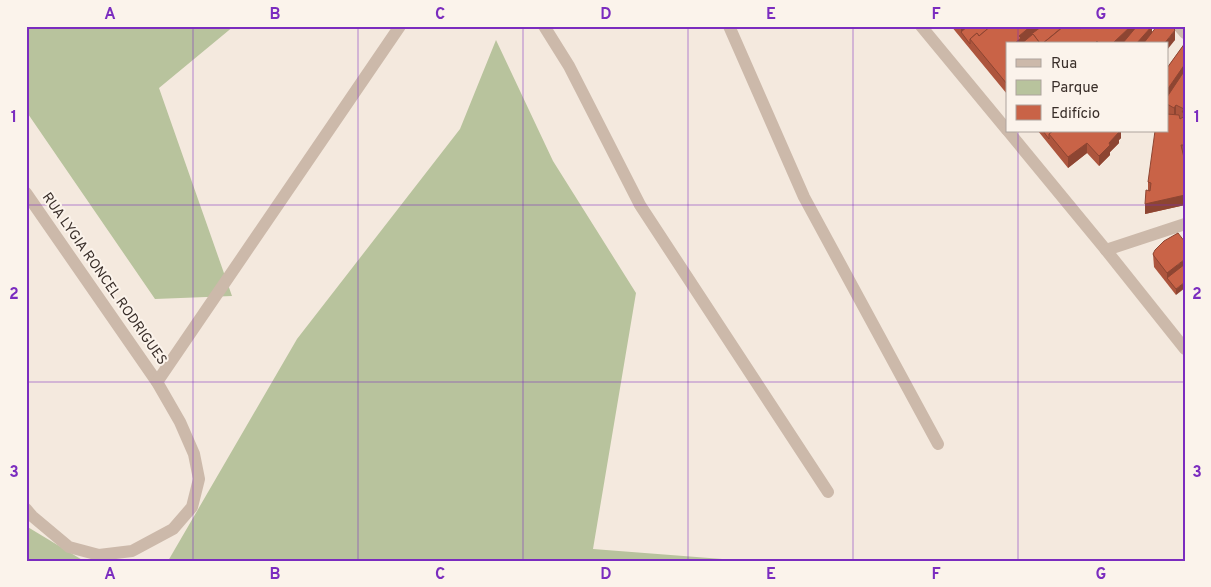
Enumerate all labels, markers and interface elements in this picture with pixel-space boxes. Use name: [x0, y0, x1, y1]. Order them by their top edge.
text: A: [104, 5, 116, 25]
text: B: [269, 5, 281, 25]
text: C: [435, 5, 445, 25]
text: D: [600, 5, 612, 25]
text: E: [766, 5, 776, 25]
text: F: [931, 5, 941, 25]
text: G: [1096, 5, 1106, 25]
legend: [1006, 42, 1168, 132]
text: Rua: [1051, 55, 1077, 74]
text: Parque: [1051, 79, 1099, 98]
text: Edifício: [1051, 105, 1100, 124]
text: 1: [11, 108, 17, 128]
text: 1: [1194, 108, 1200, 128]
street label: RUA LYGIA RONCEL RODRIGUES: [38, 190, 170, 368]
text: 2: [9, 285, 19, 305]
text: 2: [1192, 285, 1202, 305]
text: 3: [9, 463, 19, 483]
text: 3: [1192, 463, 1202, 483]
text: A: [104, 565, 116, 585]
text: B: [269, 565, 281, 585]
text: C: [435, 565, 445, 585]
text: D: [600, 565, 612, 585]
text: E: [766, 565, 776, 585]
text: F: [931, 565, 941, 585]
text: G: [1096, 565, 1106, 585]

